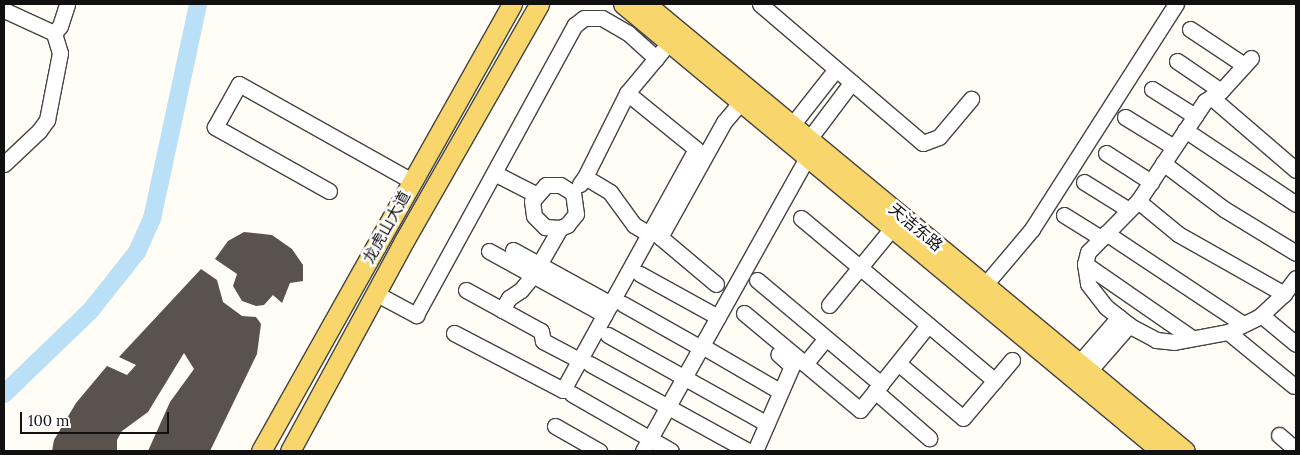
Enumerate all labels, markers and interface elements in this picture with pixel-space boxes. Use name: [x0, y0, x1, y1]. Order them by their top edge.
street label: 龙虎山大道: [358, 187, 414, 267]
street label: 天洁东路: [885, 199, 947, 255]
scale bar: [22, 402, 171, 434]
text: 100 m: [28, 411, 69, 430]

